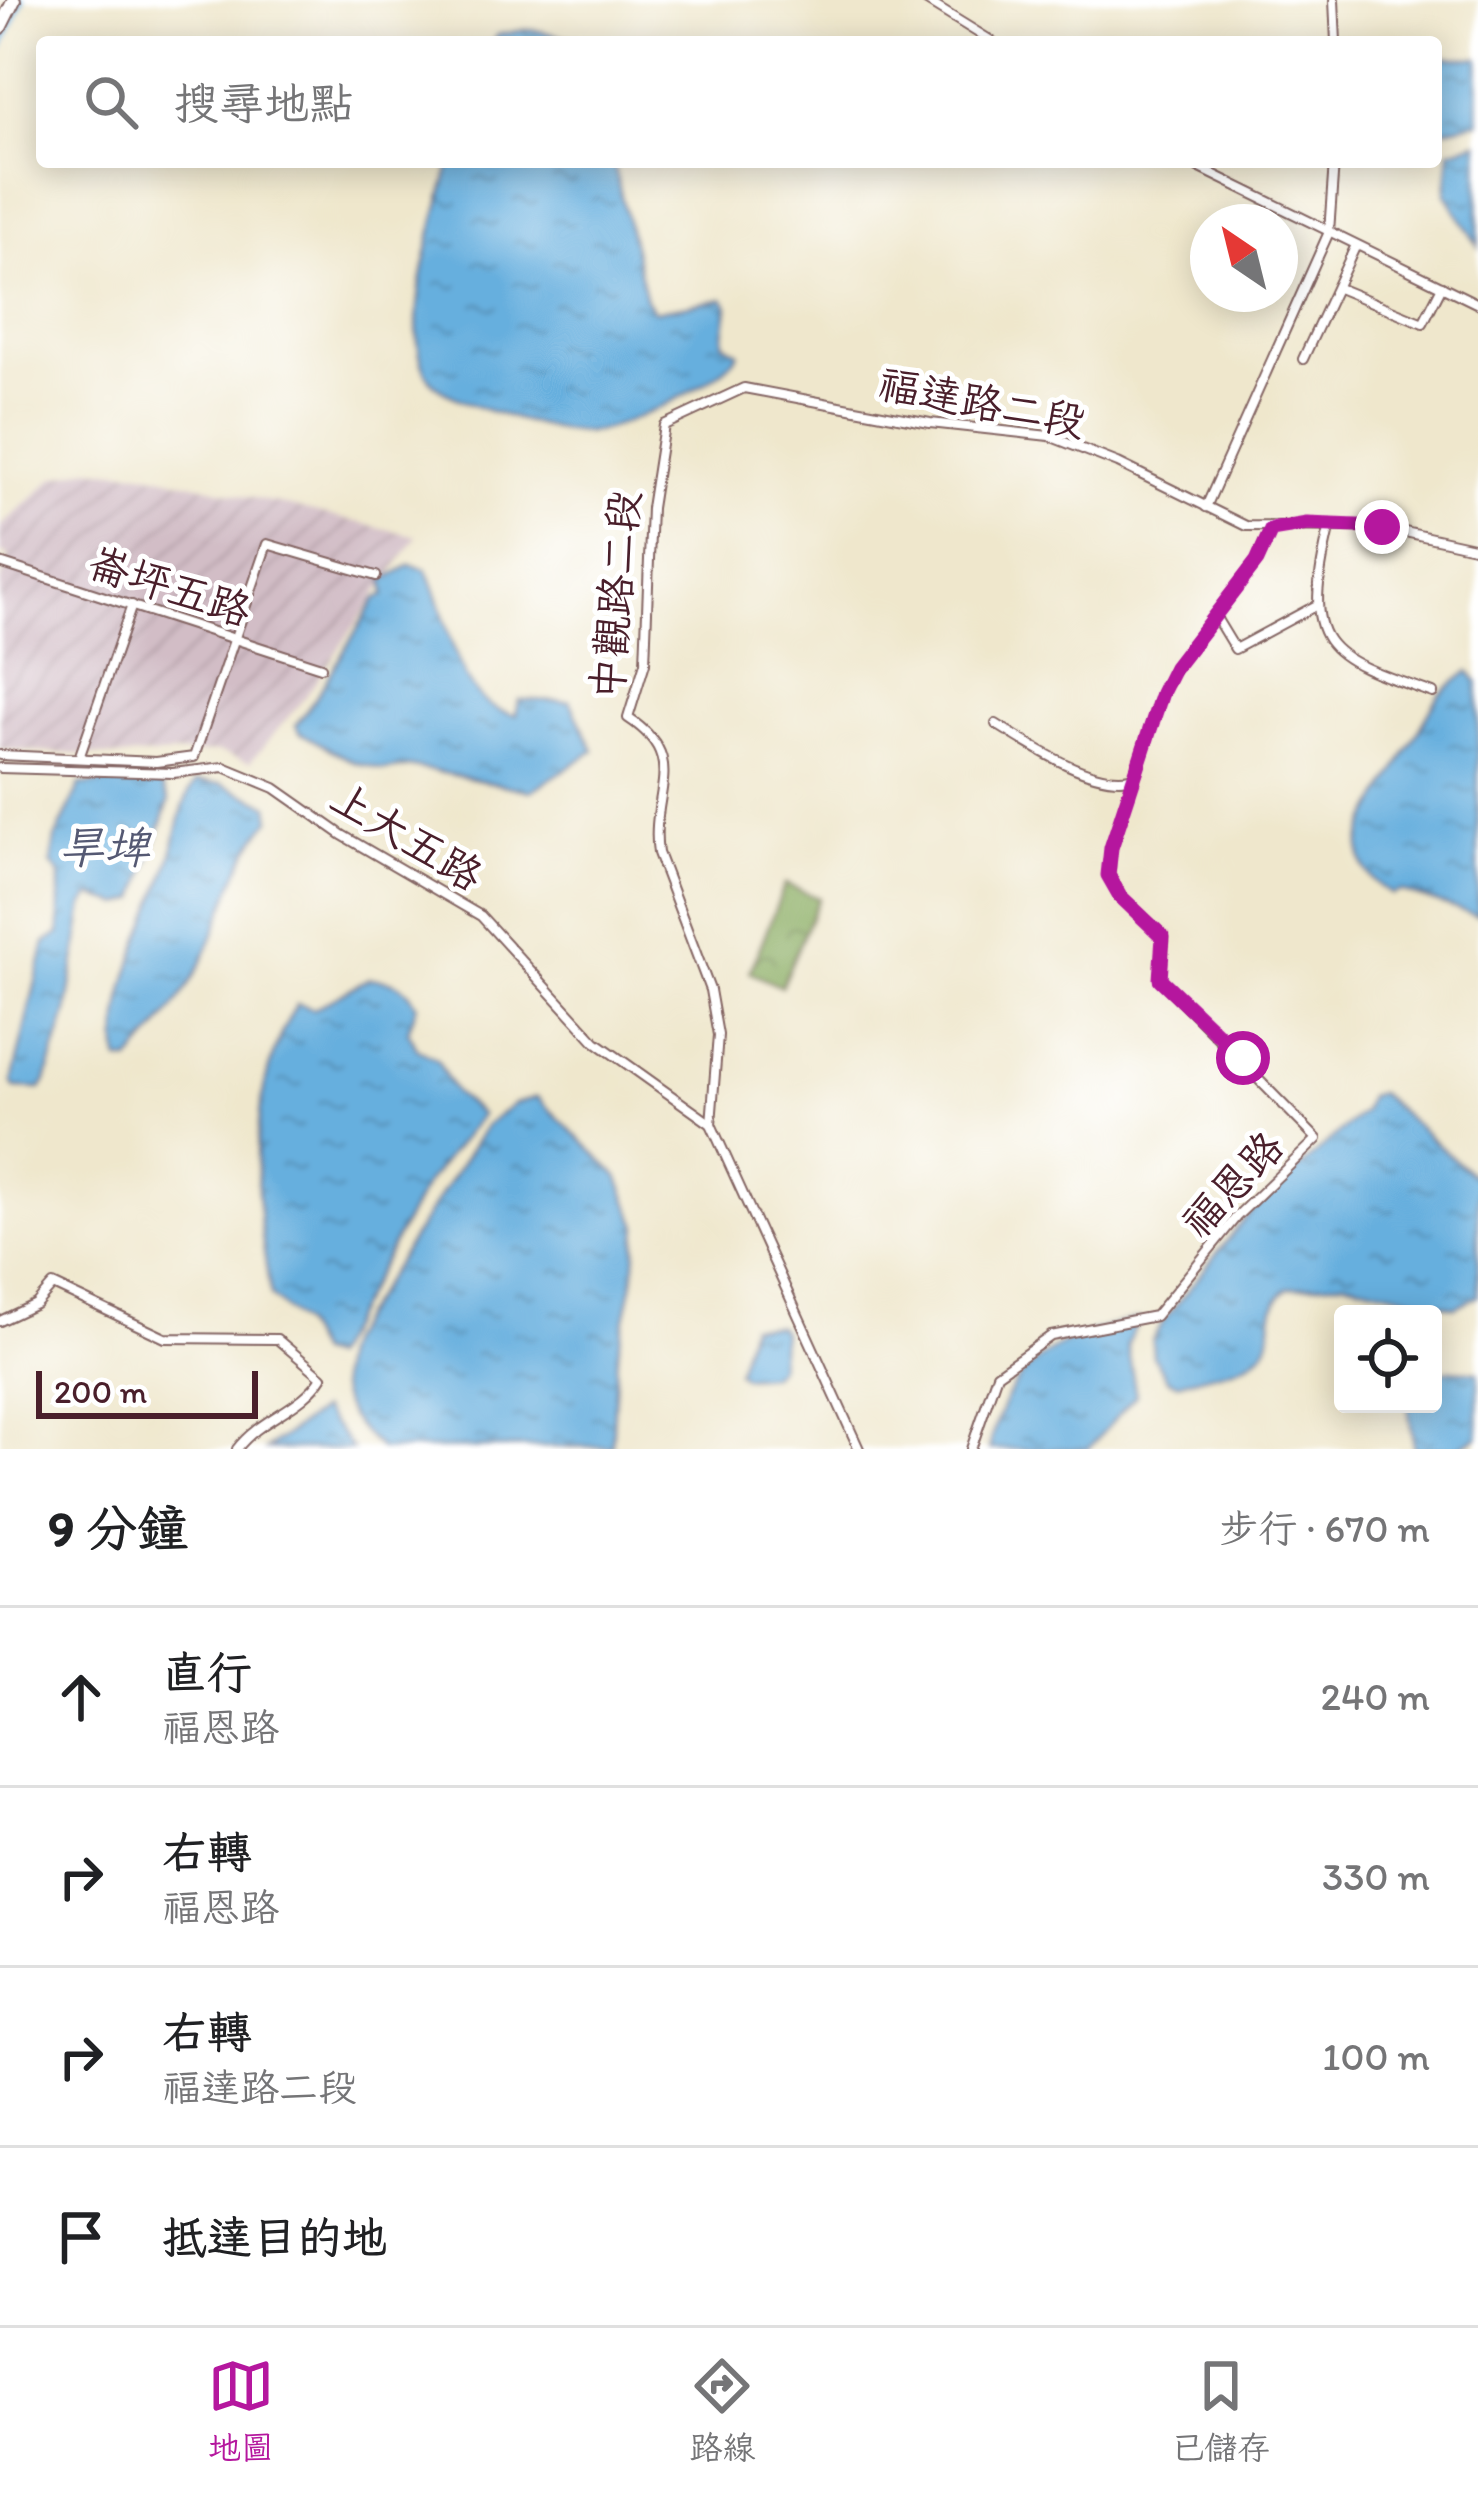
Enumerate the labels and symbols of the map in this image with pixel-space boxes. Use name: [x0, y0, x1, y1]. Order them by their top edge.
north arrow: [1190, 204, 1298, 312]
street label: 福達路二段: [874, 357, 1090, 448]
street label: 中觀路二段: [581, 488, 650, 702]
route end: [1355, 500, 1409, 554]
street label: 崙坪五路: [82, 536, 258, 637]
street label: 上大五路: [322, 771, 492, 902]
water label: 旱埤: [59, 820, 153, 874]
route start: [1216, 1031, 1270, 1085]
street label: 福恩路: [1171, 1121, 1294, 1248]
scale bar: [36, 1365, 258, 1418]

